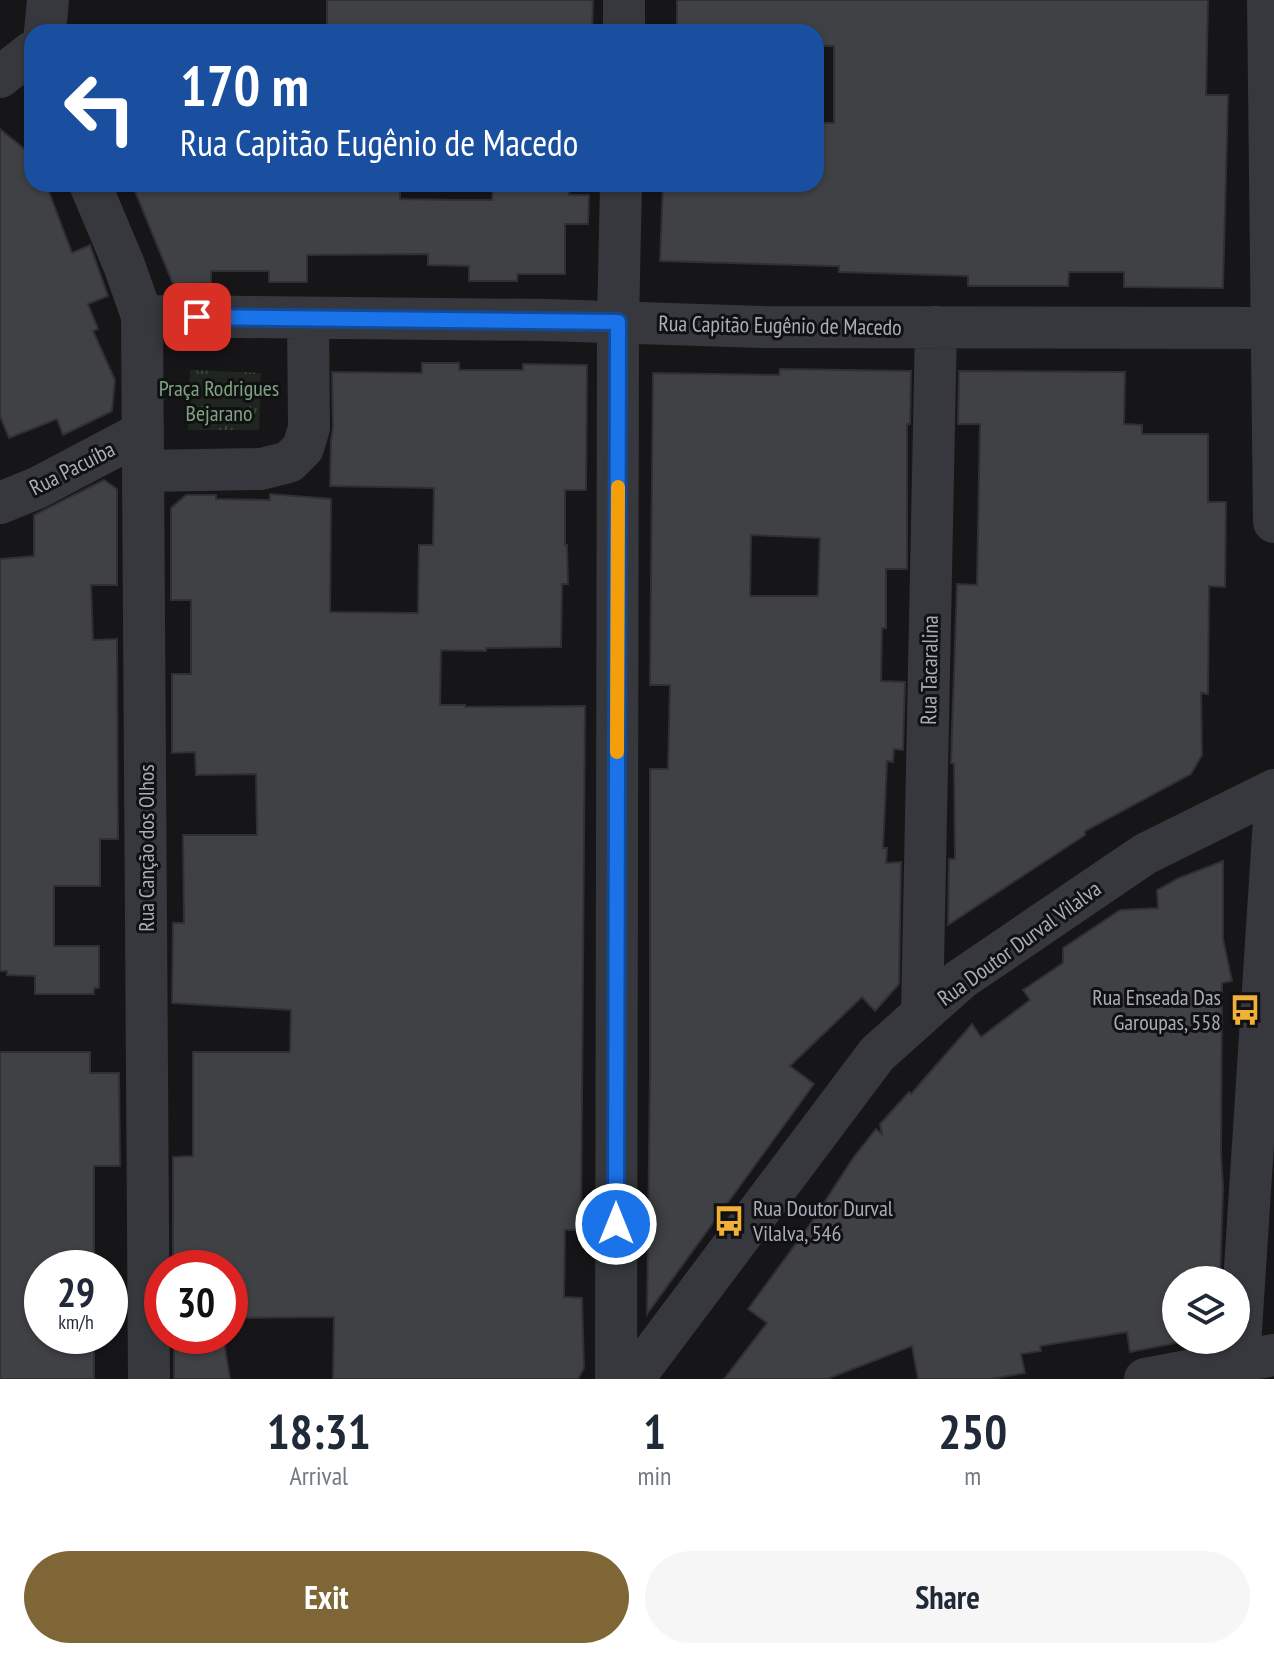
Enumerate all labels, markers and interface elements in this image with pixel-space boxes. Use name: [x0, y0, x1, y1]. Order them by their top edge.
text: 170 m: [180, 49, 309, 121]
icon: left: [48, 56, 152, 160]
text: Rua Capitão Eugênio de Macedo: [180, 119, 578, 166]
pin: [163, 283, 231, 351]
icon: arrive: [175, 295, 219, 339]
street label: Rua Capitão Eugênio de Macedo: [658, 309, 902, 341]
park label: Praça Rodrigues Bejarano: [159, 374, 279, 427]
street label: Rua Pacuíba: [25, 435, 119, 501]
street label: Rua Tacaralina: [914, 615, 944, 725]
street label: Rua Canção dos Olhos: [132, 764, 160, 932]
street label: Rua Doutor Durval Vilalva: [932, 874, 1106, 1012]
place label: Rua Enseada Das Garoupas, 558: [1092, 983, 1221, 1036]
bus stop icon: Rua Enseada Das Garoupas, 558: [1228, 993, 1262, 1027]
position arrow: [574, 1182, 658, 1266]
place label: Rua Doutor Durval Vilalva, 546: [752, 1194, 894, 1247]
bus stop icon: Rua Doutor Durval Vilalva, 546: [712, 1204, 746, 1238]
speed limit sign: 30: [144, 1250, 248, 1354]
text: 29: [57, 1266, 95, 1318]
map controls: [1162, 1266, 1250, 1354]
button: layers: [1162, 1266, 1250, 1354]
text: km/h: [58, 1309, 94, 1335]
text: 18:31: [267, 1400, 371, 1462]
text: 1: [643, 1400, 666, 1462]
text: 250: [938, 1400, 1007, 1462]
text: Arrival: [289, 1459, 348, 1492]
text: min: [637, 1459, 671, 1492]
text: m: [964, 1459, 981, 1492]
button: Exit: [24, 1551, 629, 1643]
button: Share: [645, 1551, 1250, 1643]

